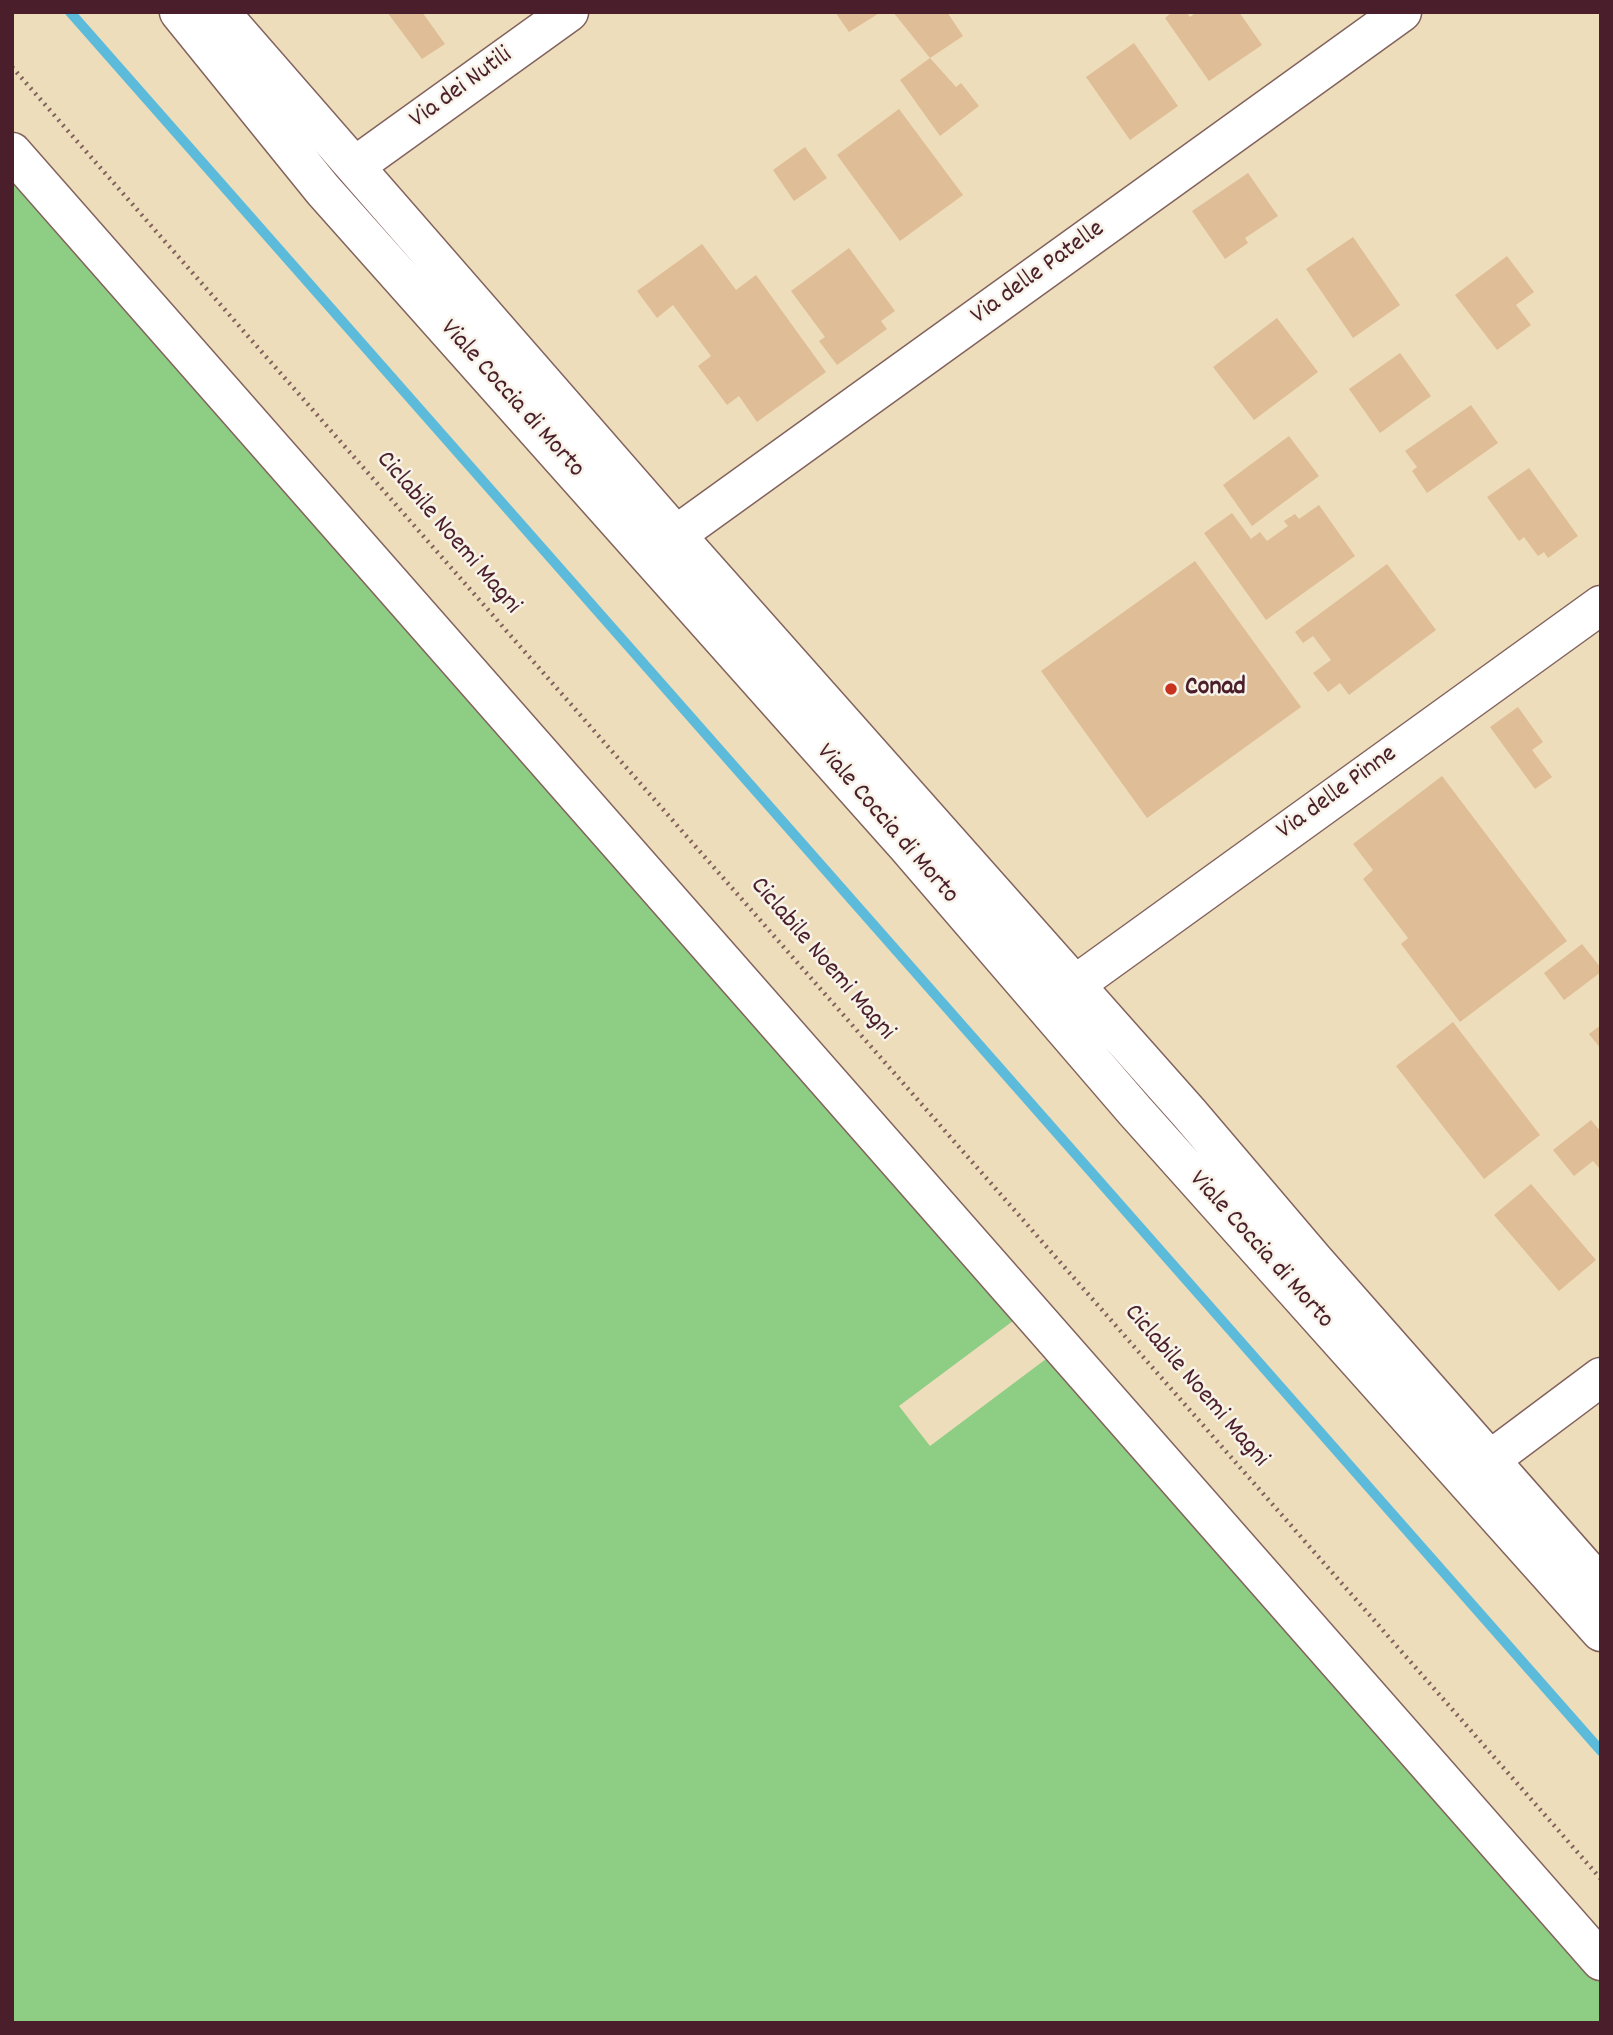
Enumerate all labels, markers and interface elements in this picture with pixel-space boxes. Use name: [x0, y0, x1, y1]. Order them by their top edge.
street label: Via dei Nutili: [405, 41, 519, 137]
street label: Via delle Patelle: [966, 215, 1112, 333]
street label: Viale Coccia di Morto: [432, 315, 590, 485]
street label: Ciclabile Noemi Magni: [368, 446, 526, 622]
place label: Conad: [1185, 673, 1246, 705]
marker: Conad: [1163, 681, 1179, 697]
street label: Viale Coccia di Morto: [808, 739, 964, 911]
street label: Via delle Pinne: [1272, 740, 1404, 848]
street label: Ciclabile Noemi Magni: [742, 872, 900, 1048]
street label: Viale Coccia di Morto: [1181, 1166, 1339, 1336]
street label: Ciclabile Noemi Magni: [1116, 1299, 1274, 1475]

